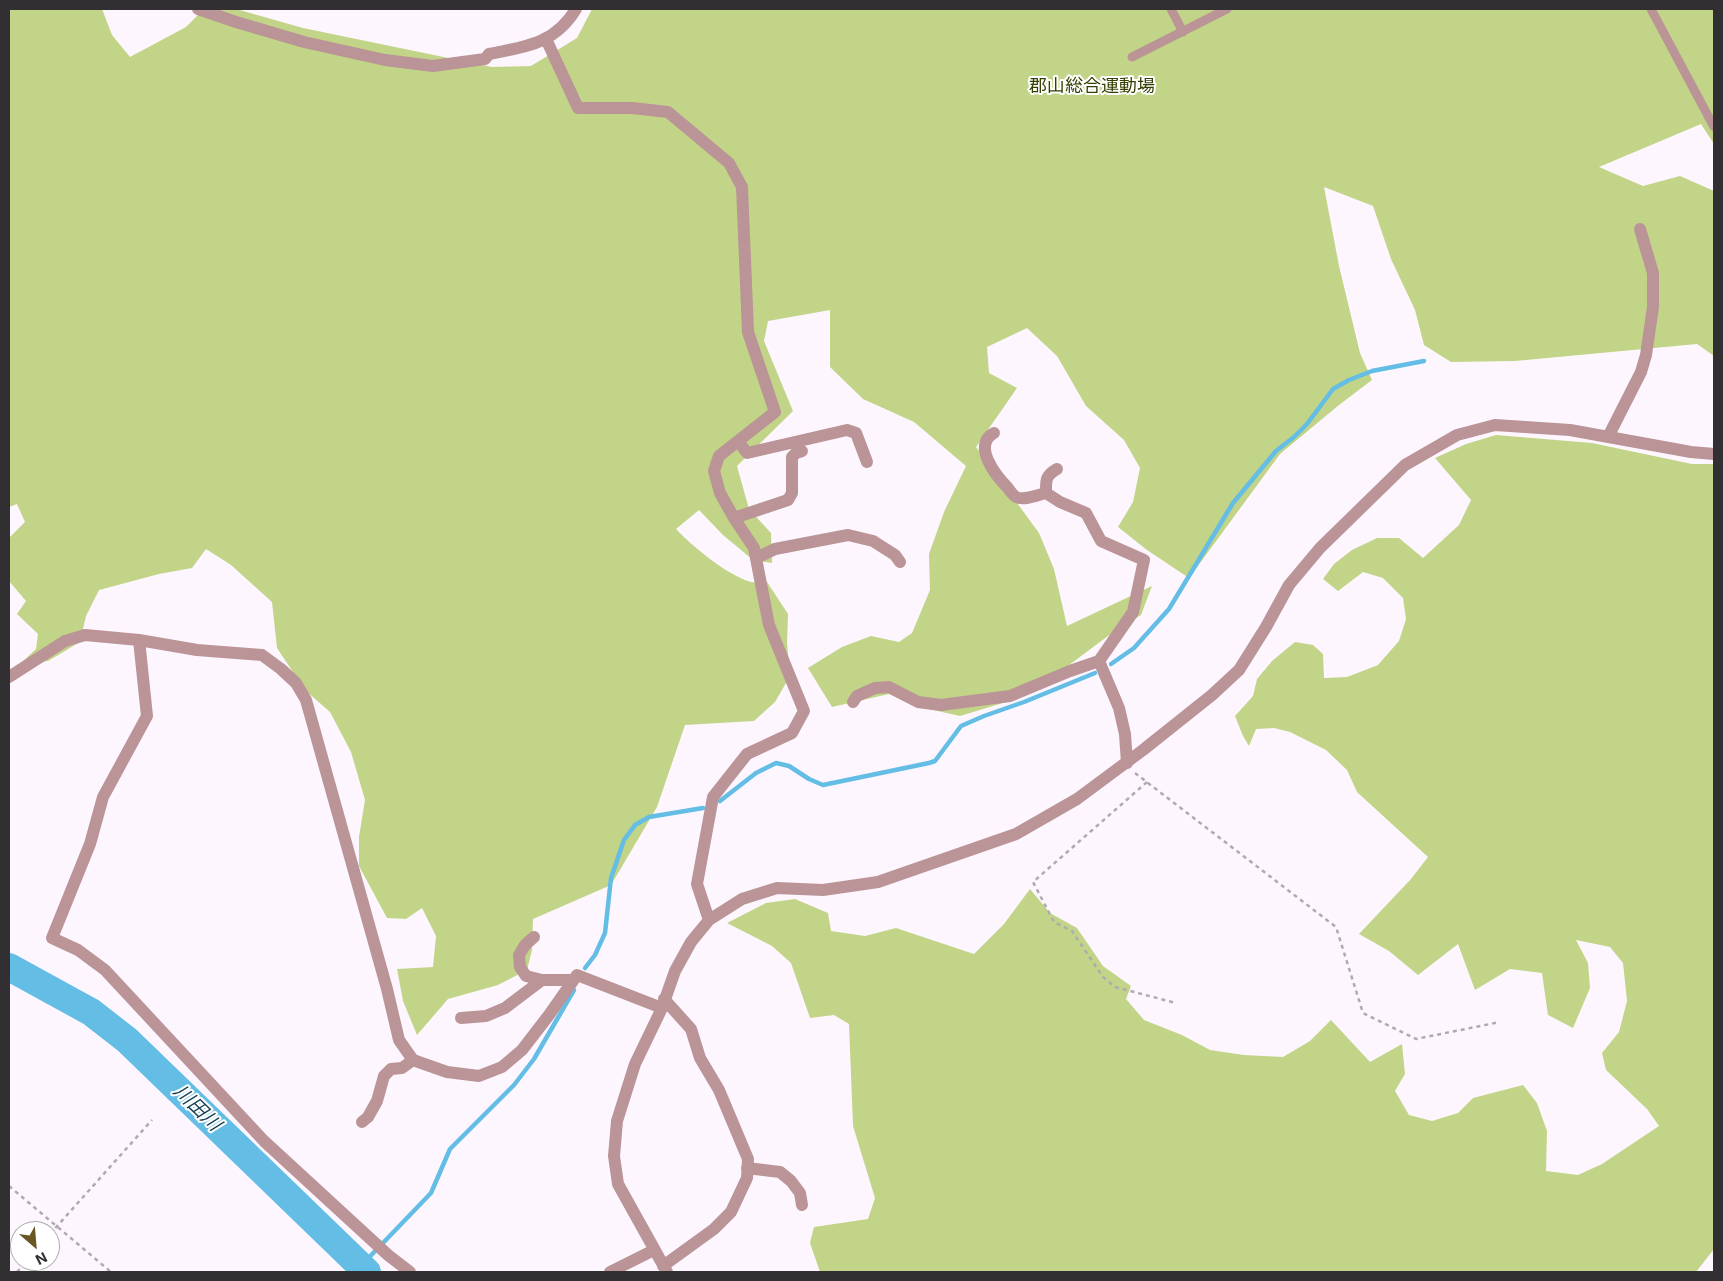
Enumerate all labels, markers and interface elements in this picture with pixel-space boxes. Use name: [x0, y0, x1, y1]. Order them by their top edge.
park label: 郡山総合運動場: [1029, 76, 1155, 98]
water label: 川田川: [169, 1080, 225, 1136]
north arrow: [10, 1221, 60, 1271]
text: N: [33, 1249, 50, 1269]

